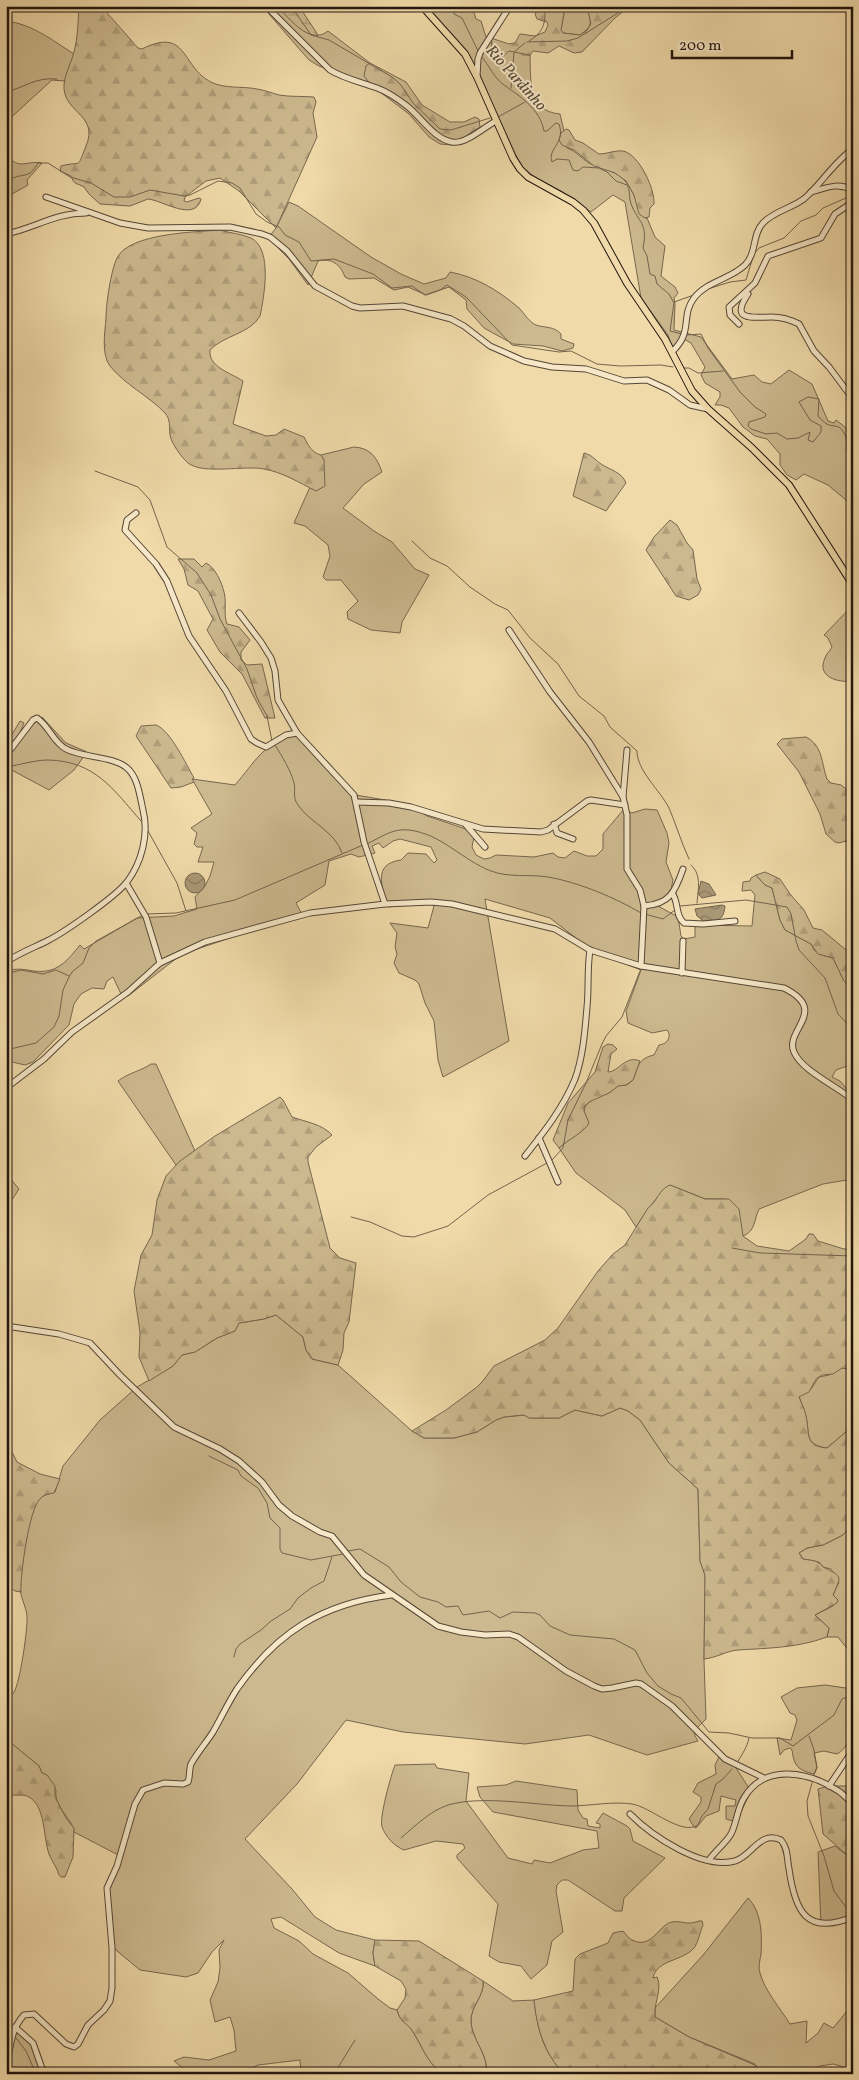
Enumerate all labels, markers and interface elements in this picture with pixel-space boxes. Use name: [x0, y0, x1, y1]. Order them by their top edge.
scale bar: [672, 28, 792, 60]
text: 200 m: [679, 36, 722, 57]
water label: Rio Pardinho: [480, 41, 551, 117]

